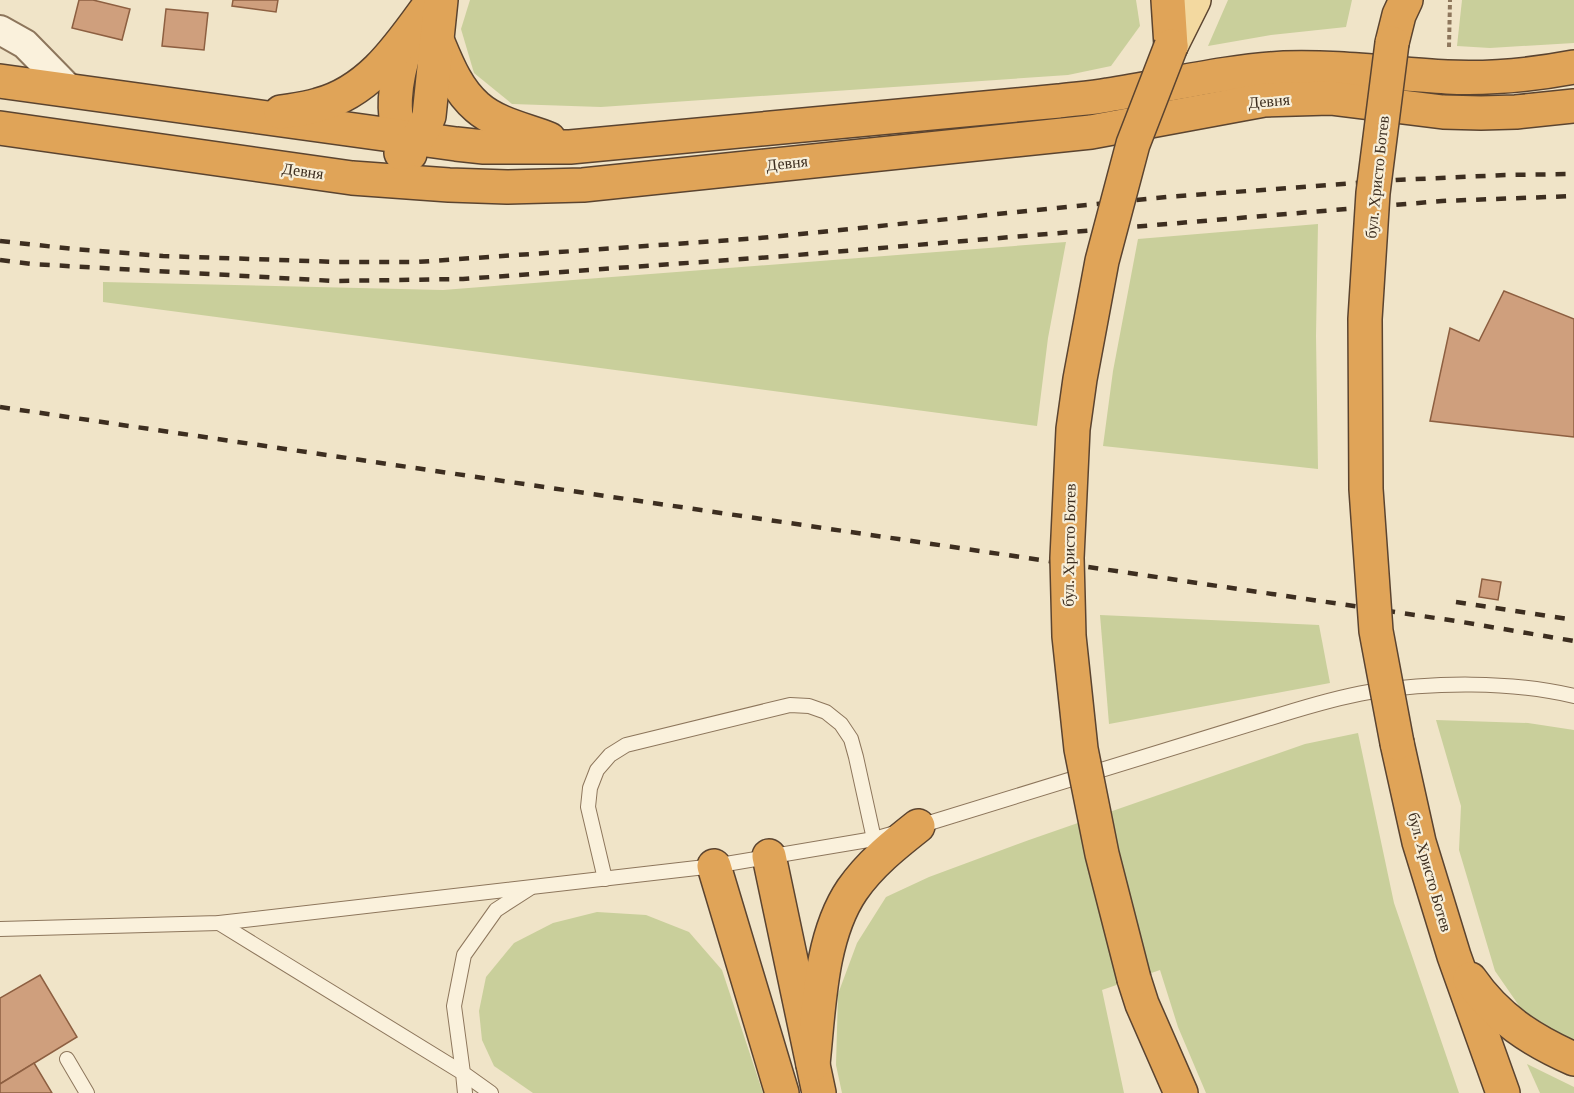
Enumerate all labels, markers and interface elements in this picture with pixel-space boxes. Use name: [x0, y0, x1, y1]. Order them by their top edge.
street label: Девня: [1247, 91, 1291, 112]
street label: бул. Христо Ботев: [1362, 114, 1393, 239]
street label: Девня: [765, 152, 809, 175]
street label: Девня: [281, 160, 325, 183]
street label: бул. Христо Ботев: [1059, 483, 1080, 607]
street label: бул. Христо Ботев: [1404, 810, 1455, 934]

